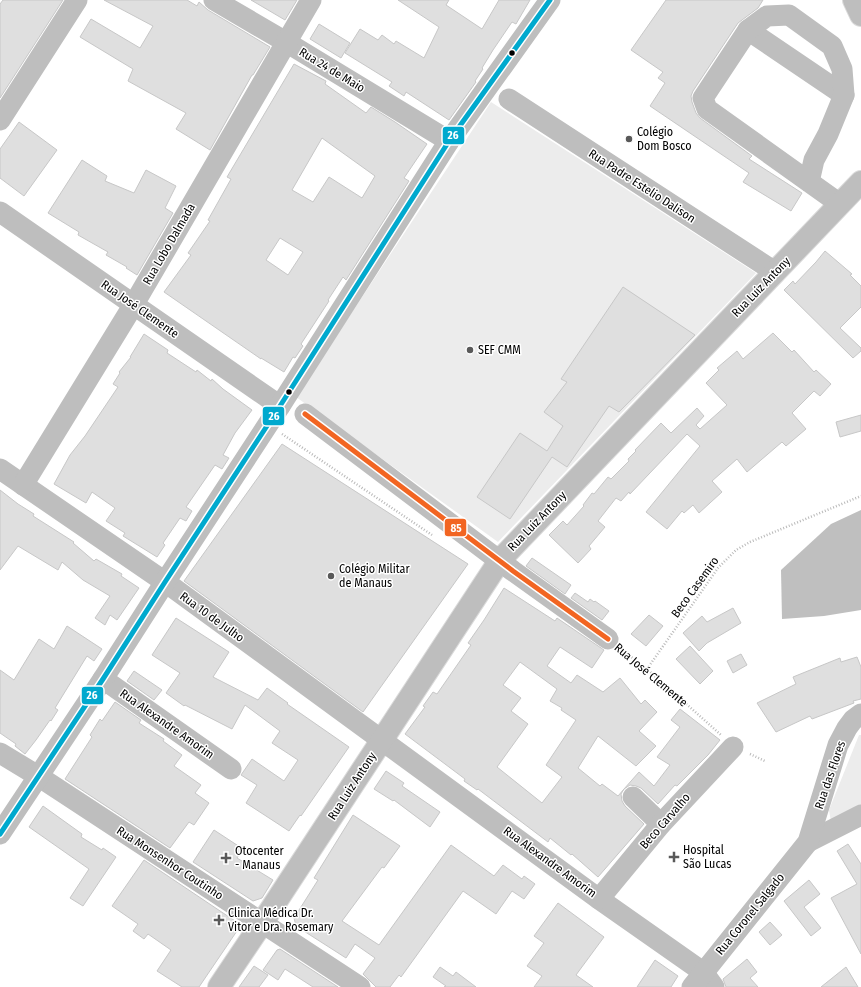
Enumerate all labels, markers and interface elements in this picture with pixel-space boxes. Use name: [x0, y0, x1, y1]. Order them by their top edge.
street label: Rua 24 de Maio: [297, 45, 367, 95]
unlabelled marker: [507, 48, 517, 58]
place label: Colégio Dom Bosco: [637, 125, 692, 153]
line badge: 26: [442, 126, 465, 145]
text: 26: [447, 129, 459, 142]
marker: Colégio Dom Bosco: [624, 134, 634, 144]
street label: Rua Padre Estelio Dalison: [586, 146, 698, 226]
street label: Rua Lobo Dalmada: [140, 201, 198, 287]
street label: Rua Luiz Antony: [729, 254, 794, 320]
street label: Rua José Clemente: [99, 277, 181, 341]
place label: SEF CMM: [478, 343, 521, 357]
marker: SEF CMM: [465, 345, 475, 355]
unlabelled marker: [284, 387, 294, 397]
line badge: 26: [262, 406, 285, 426]
text: 26: [268, 410, 280, 423]
street label: Rua Luiz Antony: [505, 488, 570, 554]
line badge: 85: [444, 518, 467, 537]
text: 85: [450, 522, 462, 535]
street label: Beco Casemiro: [668, 554, 722, 620]
place label: Colégio Militar de Manaus: [339, 562, 410, 590]
marker: Colégio Militar de Manaus: [326, 571, 336, 581]
street label: Rua 10 de Julho: [177, 589, 247, 645]
street label: Rua José Clemente: [612, 640, 690, 710]
line badge: 26: [81, 686, 104, 705]
street label: Rua Alexandre Amorim: [117, 686, 217, 762]
text: 26: [86, 689, 98, 702]
street label: Rua das Flores: [812, 739, 848, 811]
street label: Rua Luiz Antony: [325, 749, 379, 822]
street label: Beco Carvalho: [637, 790, 693, 852]
street label: Rua Monsenhor Coutinho: [114, 823, 226, 903]
street label: Rua Alexandre Amorim: [501, 824, 599, 900]
place label: Hospital São Lucas: [683, 843, 731, 871]
place label: Otocenter - Manaus: [235, 844, 284, 872]
marker: Hospital São Lucas: [668, 851, 680, 863]
marker: Otocenter - Manaus: [220, 852, 232, 864]
street label: Rua Coronel Salgado: [713, 870, 787, 958]
place label: Clinica Médica Dr. Vitor e Dra. Rosemary: [228, 906, 334, 934]
marker: Clinica Médica Dr. Vitor e Dra. Rosemary: [213, 914, 225, 926]

